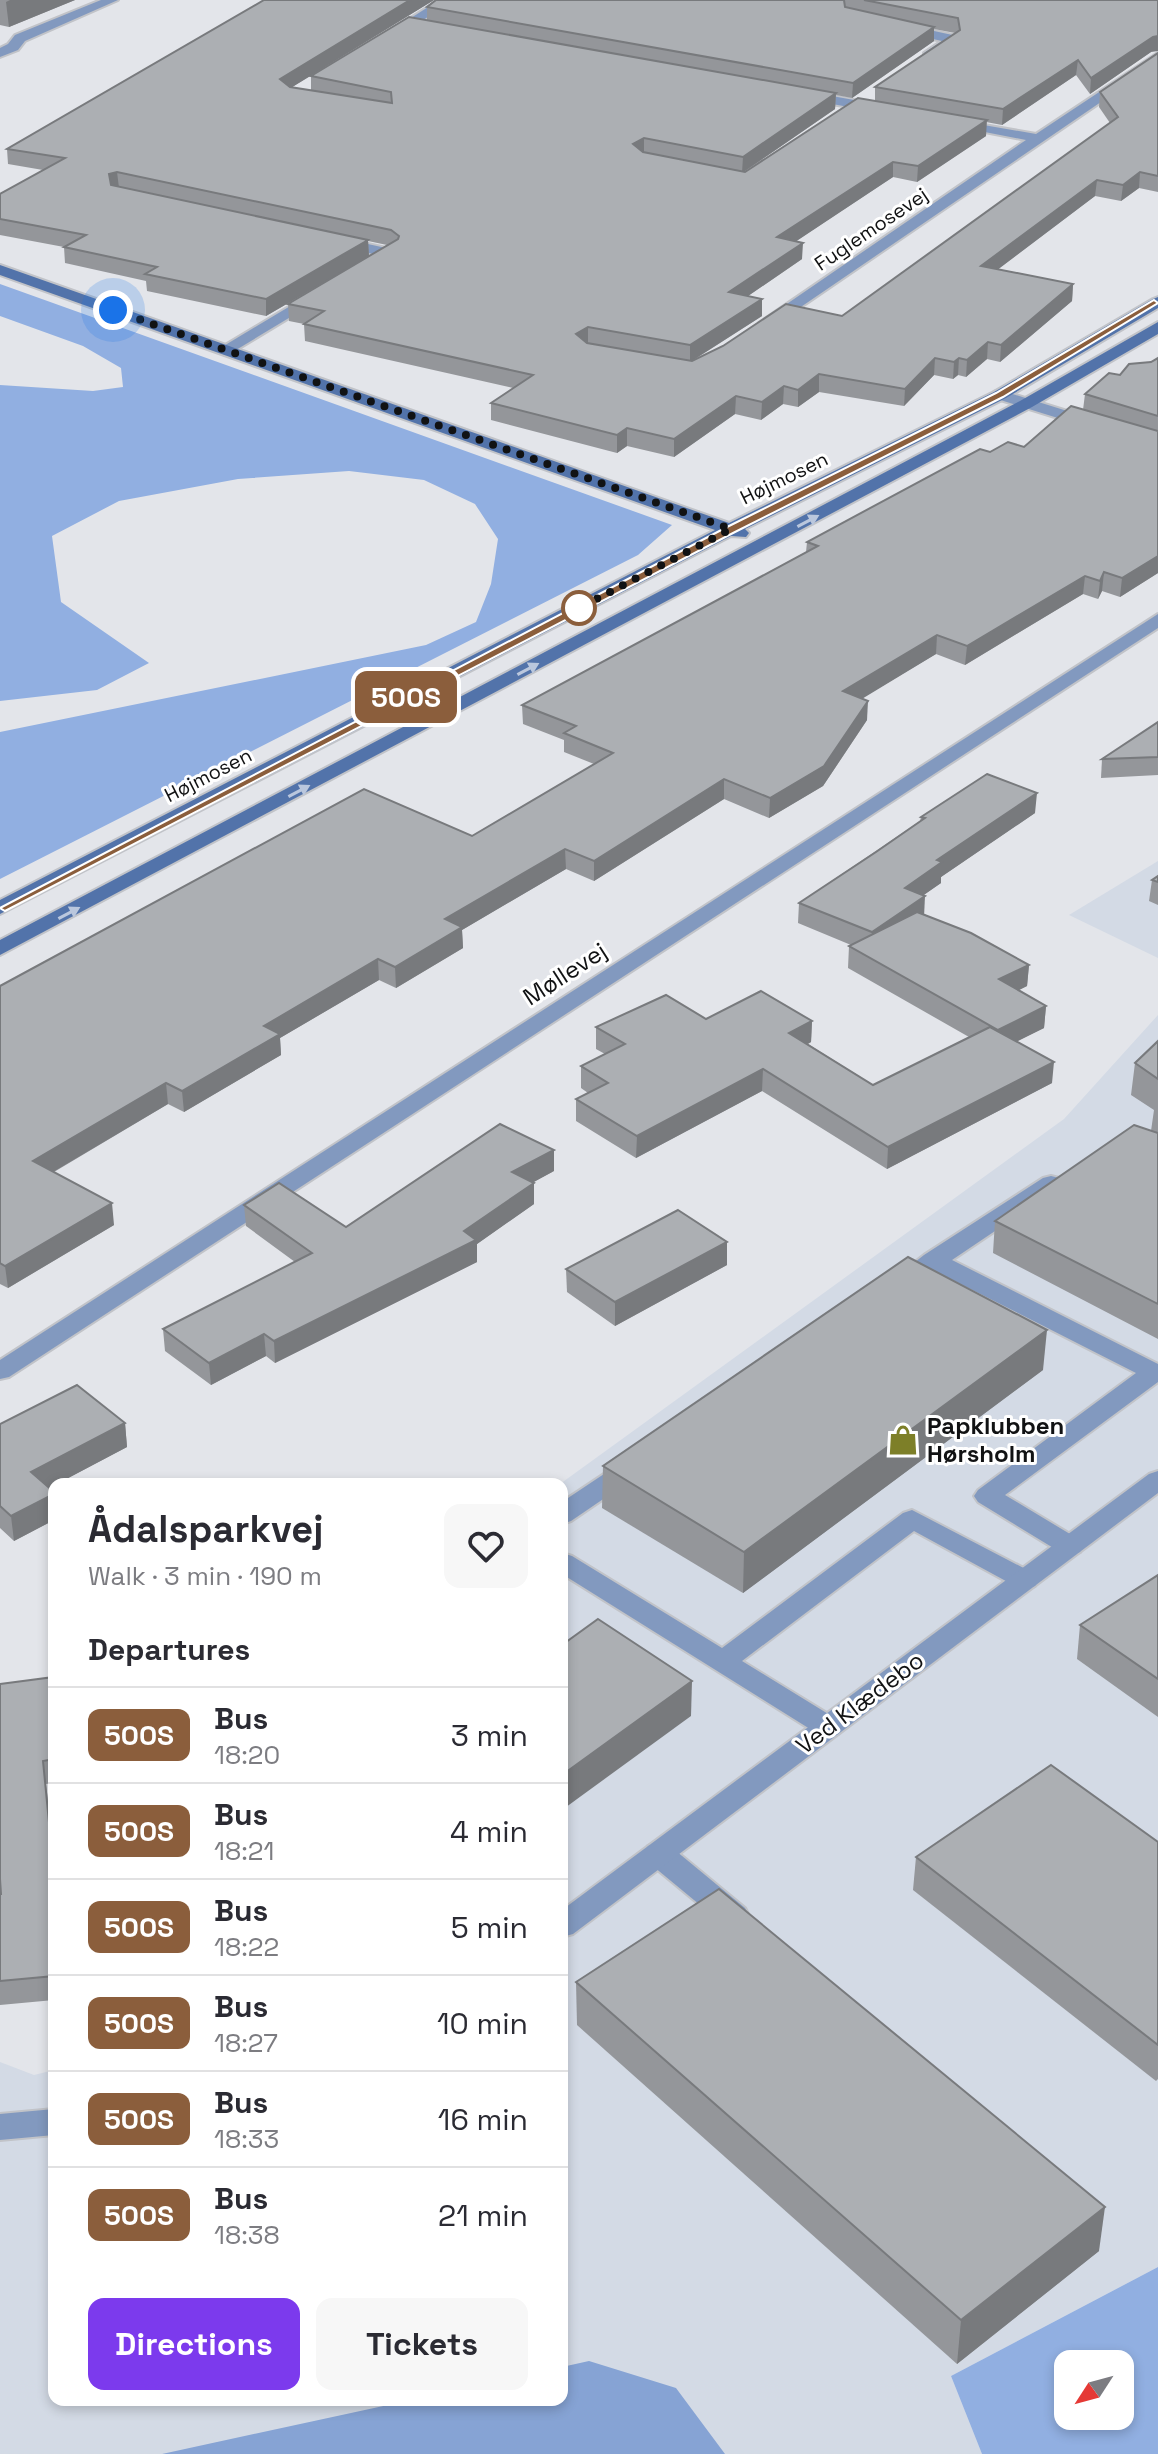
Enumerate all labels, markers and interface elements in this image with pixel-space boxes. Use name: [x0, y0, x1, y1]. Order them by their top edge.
street label: Fuglemosevej: [809, 182, 933, 276]
your location: [93, 290, 133, 330]
street label: Højmosen: [736, 446, 832, 510]
one-way arrow: [796, 515, 819, 528]
unlabelled marker: [562, 591, 596, 625]
one-way arrow: [517, 663, 540, 676]
line badge: 500S: [350, 671, 462, 723]
text: 500S: [371, 679, 441, 715]
street label: Højmosen: [160, 742, 256, 808]
one-way arrow: [287, 785, 310, 798]
one-way arrow: [58, 906, 80, 920]
street label: Møllevej: [517, 935, 612, 1012]
place label: Papklubben Hørsholm: [927, 1410, 1064, 1469]
shop icon: Papklubben Hørsholm: [886, 1423, 920, 1457]
button: heart: [444, 1504, 528, 1588]
text: Ådalsparkvej: [88, 1505, 323, 1553]
text: Walk · 3 min · 190 m: [88, 1559, 322, 1593]
text: Departures: [88, 1630, 250, 1669]
street label: Ved Klædebo: [789, 1644, 930, 1761]
text: Bus: [214, 1699, 268, 1738]
text: 3 min: [451, 1716, 528, 1755]
text: 500S: [104, 1717, 174, 1753]
text: 18:20: [214, 1738, 280, 1772]
text: Bus: [214, 1795, 268, 1834]
text: 4 min: [450, 1812, 528, 1851]
text: 500S: [104, 1813, 174, 1849]
text: 18:21: [214, 1834, 274, 1868]
text: Bus: [214, 1891, 268, 1930]
text: 5 min: [451, 1908, 528, 1947]
text: 500S: [104, 1909, 174, 1945]
text: 18:22: [214, 1930, 279, 1964]
text: Bus: [214, 1987, 268, 2026]
text: 10 min: [437, 2004, 528, 2043]
text: 500S: [104, 2005, 174, 2041]
text: 18:27: [214, 2026, 278, 2060]
text: Bus: [214, 2083, 268, 2122]
text: 16 min: [438, 2100, 528, 2139]
text: 500S: [104, 2101, 174, 2137]
text: 18:33: [214, 2122, 279, 2156]
text: Bus: [214, 2179, 268, 2218]
text: 21 min: [438, 2196, 528, 2235]
text: 500S: [104, 2197, 174, 2233]
text: 18:38: [214, 2218, 280, 2252]
button: Directions: [88, 2298, 300, 2390]
button: Tickets: [316, 2298, 528, 2390]
north arrow: [1054, 2350, 1134, 2430]
map controls: [1054, 2350, 1134, 2430]

